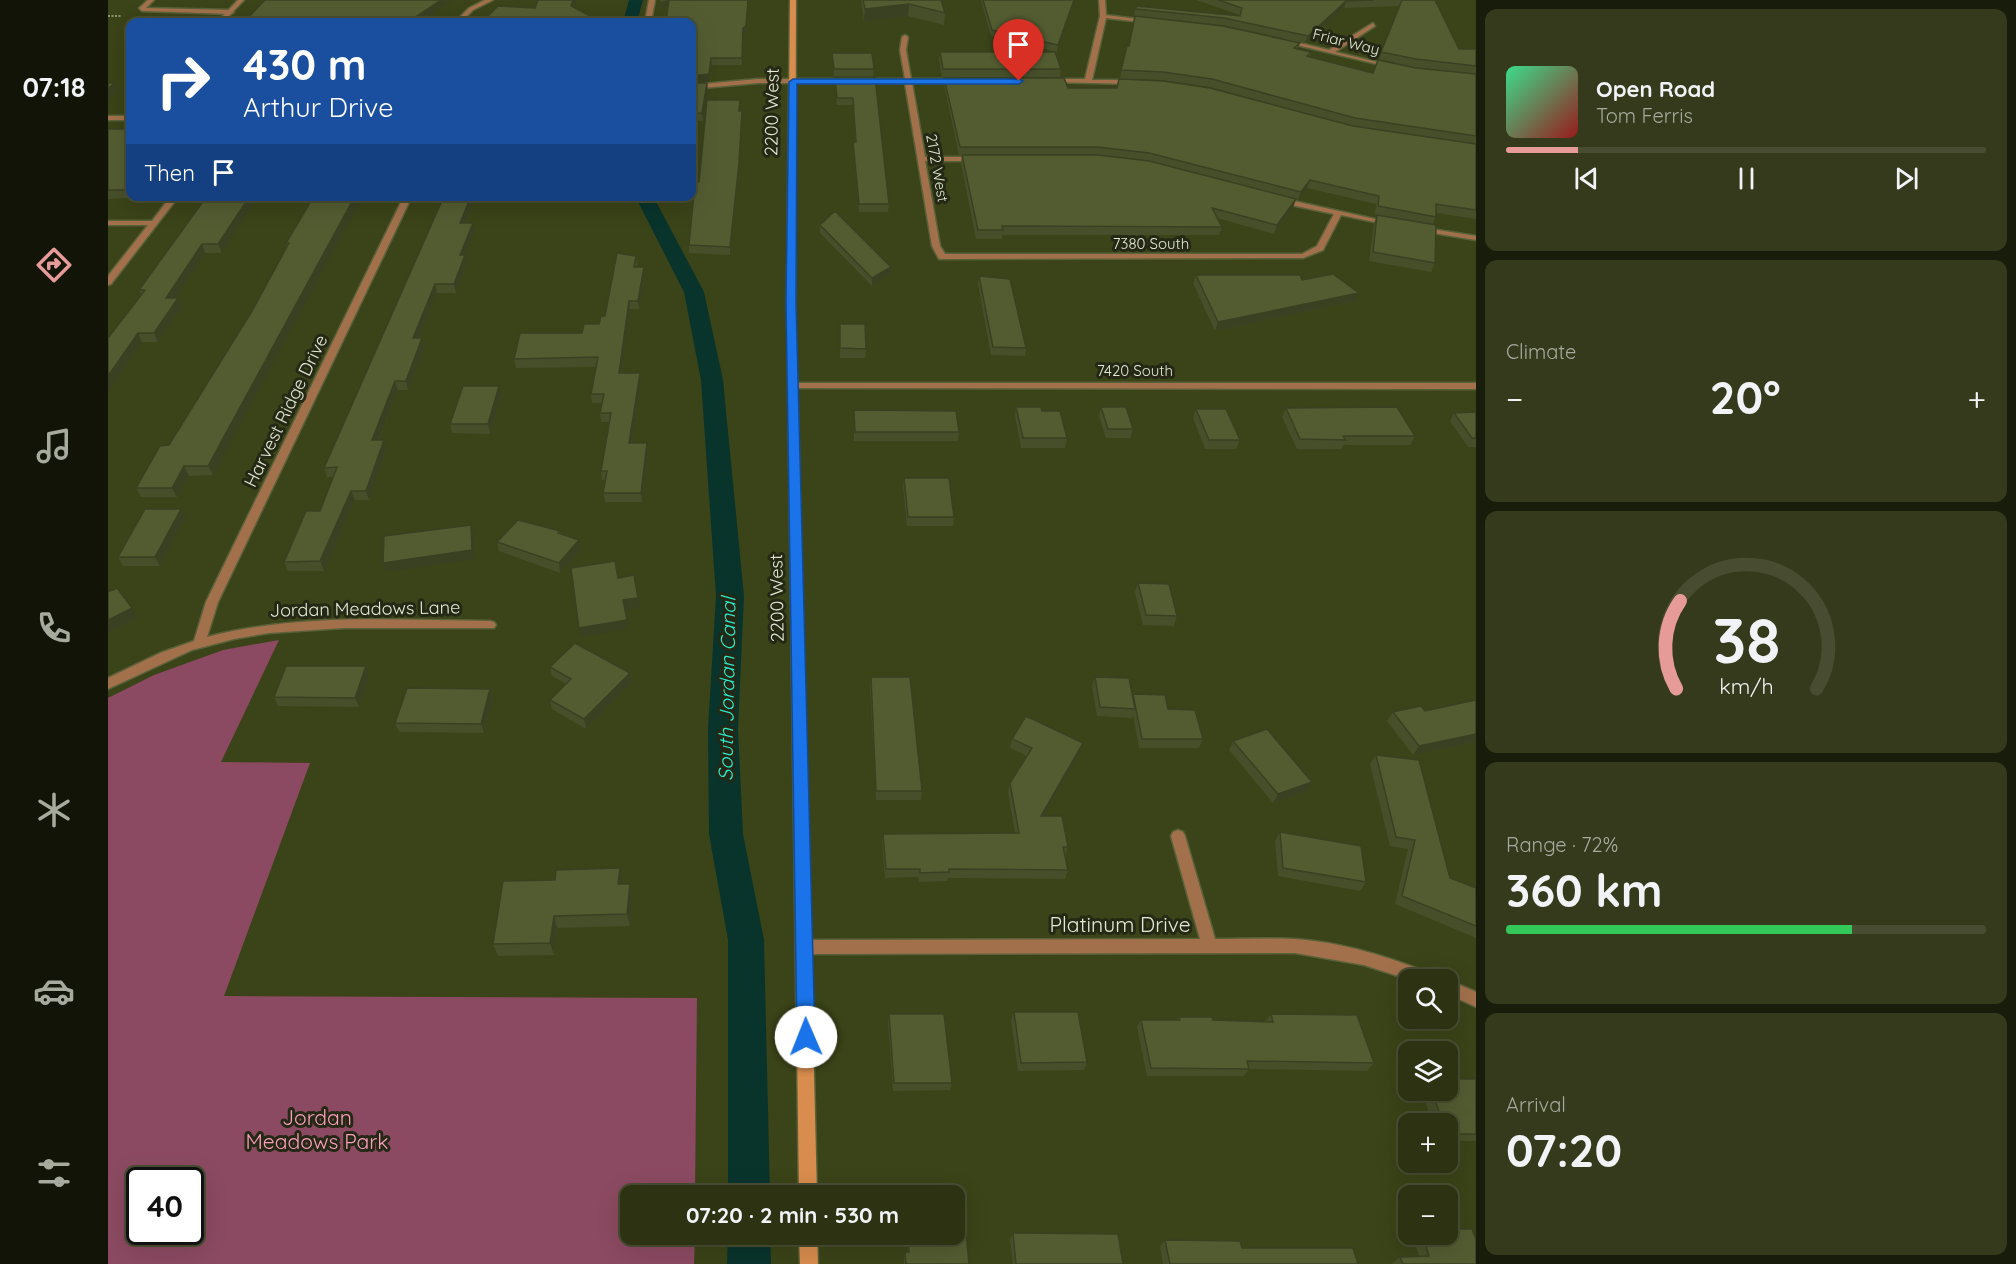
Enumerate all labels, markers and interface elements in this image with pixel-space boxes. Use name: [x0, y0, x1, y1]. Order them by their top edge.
pin: [993, 19, 1044, 81]
street label: Friar Way: [1311, 24, 1382, 59]
icon: arrive: [1002, 28, 1035, 61]
text: 430 m: [243, 38, 367, 91]
icon: right: [144, 42, 222, 120]
street label: 2200 West: [759, 68, 784, 156]
text: 07:18: [23, 70, 86, 104]
text: Open Road: [1596, 75, 1715, 103]
text: Arthur Drive: [243, 90, 393, 124]
text: Tom Ferris: [1596, 103, 1693, 128]
street label: 2172 West: [922, 132, 953, 203]
icon: arrive: [207, 156, 240, 189]
text: Then: [144, 159, 195, 187]
icon: previous: [1570, 162, 1603, 195]
icon: pause: [1730, 162, 1763, 195]
icon: next: [1890, 162, 1923, 195]
street label: 7380 South: [1113, 234, 1189, 253]
icon: directions: [33, 244, 75, 286]
street label: Harvest Ridge Drive: [239, 331, 332, 491]
text: Climate: [1506, 339, 1576, 364]
street label: 7420 South: [1097, 361, 1173, 380]
text: 20°: [1710, 369, 1781, 425]
text: −: [1506, 378, 1523, 419]
text: +: [1967, 378, 1986, 419]
icon: music: [33, 425, 75, 467]
street label: 2200 West: [764, 554, 789, 642]
water label: South Jordan Canal: [712, 594, 741, 781]
street label: Jordan Meadows Lane: [270, 595, 460, 622]
text: 38: [1712, 601, 1780, 679]
icon: phone: [33, 607, 75, 649]
text: km/h: [1719, 673, 1773, 699]
icon: climate: [33, 789, 75, 831]
text: Range · 72%: [1506, 832, 1618, 857]
text: 360 km: [1506, 862, 1662, 918]
street label: Platinum Drive: [1049, 911, 1191, 937]
map controls: [1398, 969, 1458, 1245]
button: search: [1398, 969, 1458, 1029]
icon: car: [33, 970, 75, 1012]
position arrow: [774, 1005, 838, 1069]
button: layers: [1398, 1041, 1458, 1101]
text: Arrival: [1506, 1092, 1566, 1117]
park label: Jordan Meadows Park: [245, 1104, 389, 1154]
button: +: [1398, 1113, 1458, 1173]
text: 07:20: [1506, 1122, 1622, 1178]
icon: filters: [33, 1152, 75, 1194]
speed limit sign: 40: [126, 1167, 204, 1245]
button: −: [1398, 1185, 1458, 1245]
text: 07:20 · 2 min · 530 m: [686, 1201, 899, 1229]

